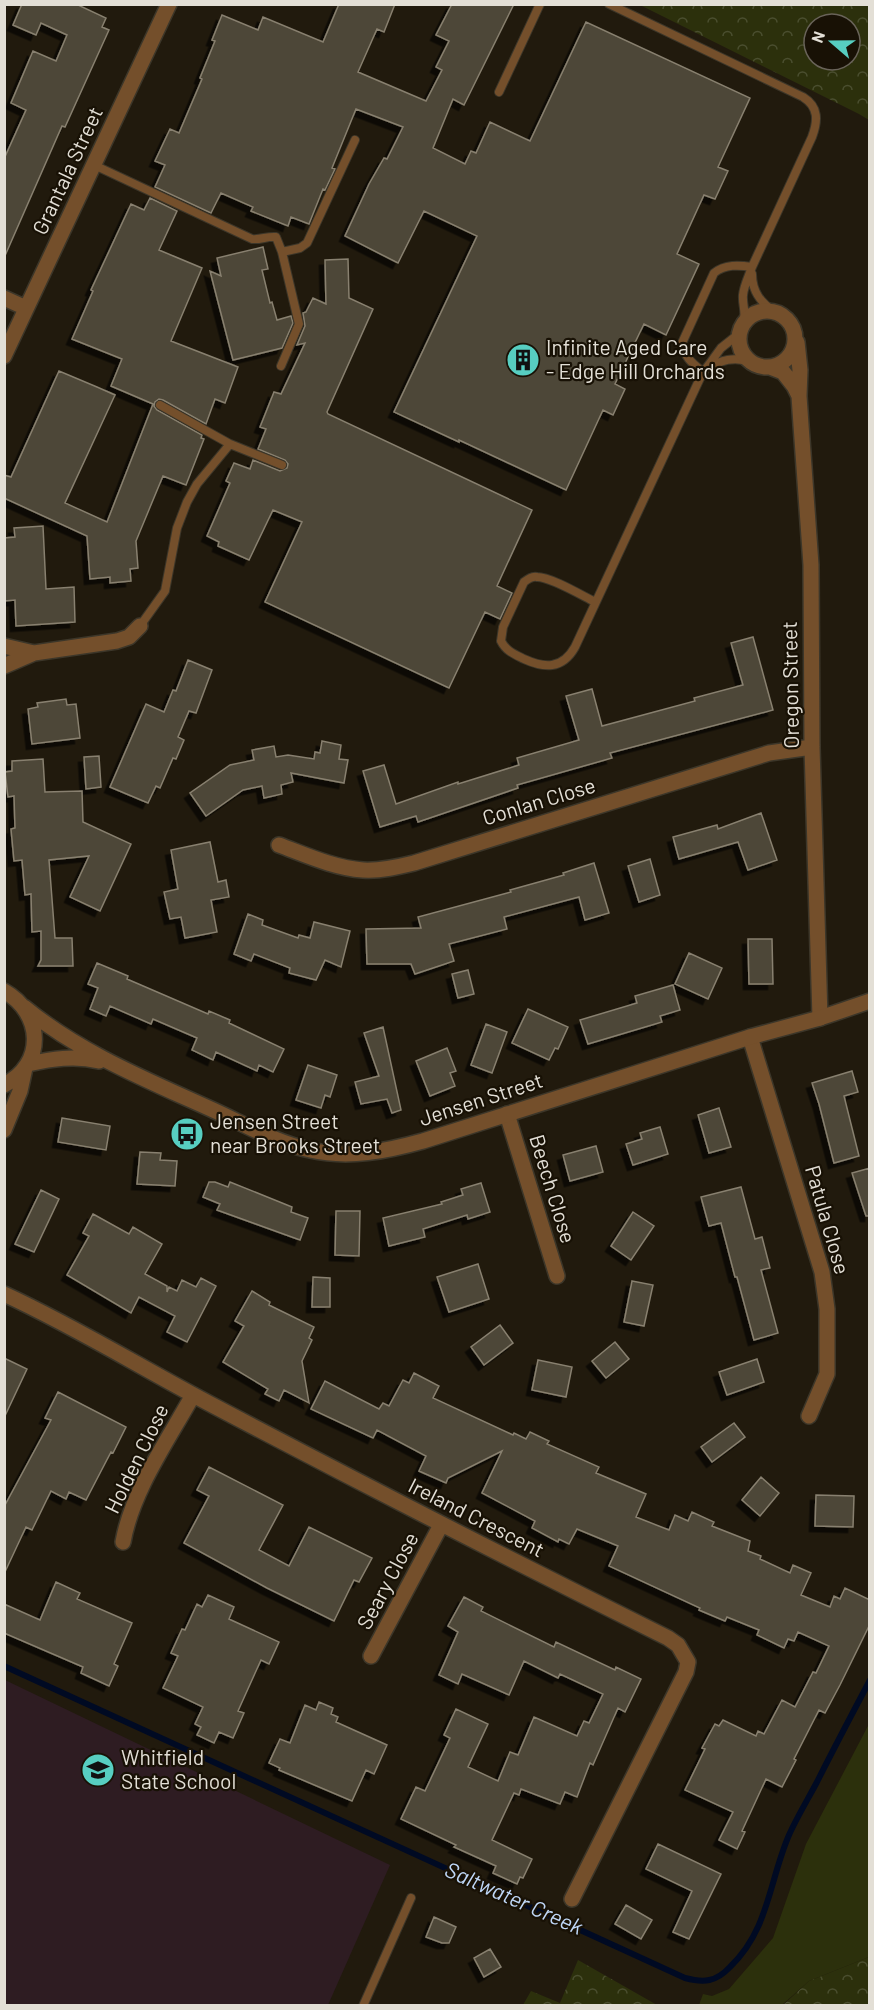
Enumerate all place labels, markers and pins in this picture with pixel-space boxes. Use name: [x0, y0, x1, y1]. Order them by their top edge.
place label: Infinite Aged Care - Edge Hill Orchards: [546, 334, 725, 383]
building icon: Infinite Aged Care - Edge Hill Orchards: [505, 342, 541, 378]
place label: Jensen Street near Brooks Street: [210, 1108, 381, 1157]
bus stop icon: Jensen Street near Brooks Street: [169, 1116, 205, 1152]
place label: Whitfield State School: [121, 1744, 236, 1793]
school or university icon: Whitfield State School: [80, 1752, 116, 1788]

